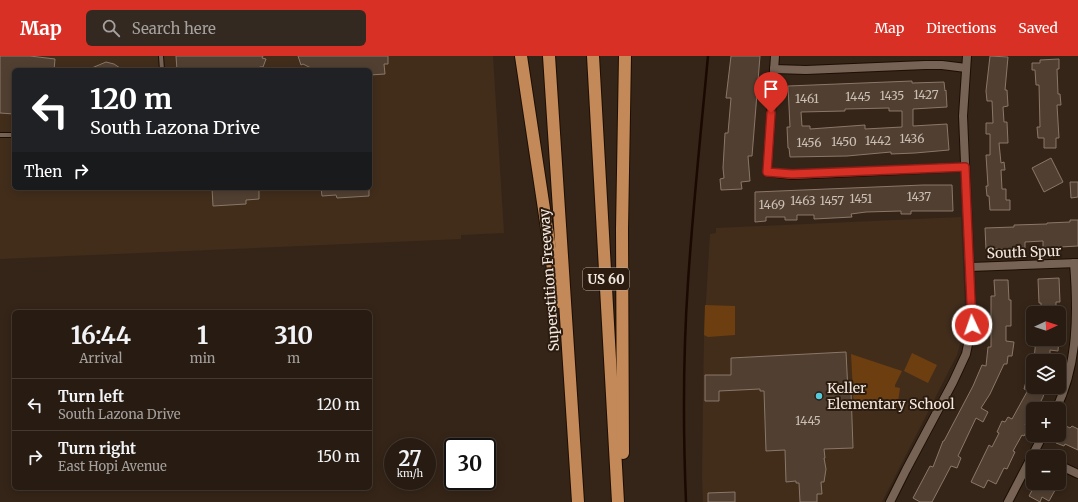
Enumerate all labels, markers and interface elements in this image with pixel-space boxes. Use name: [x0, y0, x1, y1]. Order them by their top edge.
search box: [86, 10, 366, 46]
text: Map: [20, 16, 62, 40]
icon: search: [100, 17, 122, 39]
text: Search here: [132, 19, 216, 38]
text: Map: [874, 19, 904, 37]
text: Directions: [926, 19, 996, 37]
text: Saved: [1018, 19, 1058, 37]
pin: [754, 72, 788, 113]
icon: arrive: [760, 78, 782, 100]
text: 120 m: [90, 81, 172, 117]
icon: left: [24, 84, 76, 136]
house number: 1427: [913, 87, 939, 102]
house number: 1435: [880, 88, 904, 103]
house number: 1445: [845, 89, 871, 104]
house number: 1461: [795, 91, 820, 106]
text: South Lazona Drive: [90, 116, 260, 139]
house number: 1436: [899, 131, 925, 146]
house number: 1442: [865, 133, 891, 148]
house number: 1450: [831, 134, 857, 149]
house number: 1456: [796, 135, 822, 150]
icon: right: [70, 160, 92, 182]
text: Then: [24, 162, 62, 181]
house number: 1437: [907, 189, 931, 204]
house number: 1451: [850, 191, 873, 206]
house number: 1463: [790, 193, 816, 208]
house number: 1457: [820, 193, 844, 208]
house number: 1469: [759, 197, 785, 212]
street label: Superstition Freeway: [535, 207, 563, 352]
street label: South Spur: [986, 242, 1062, 262]
road number: US 60: [583, 268, 629, 290]
position arrow: [951, 304, 993, 346]
north arrow: [1026, 306, 1066, 346]
map controls: [1026, 306, 1066, 490]
text: 16:44: [71, 320, 131, 351]
text: 1: [197, 320, 208, 351]
text: 310: [274, 320, 313, 351]
text: Arrival: [79, 350, 123, 367]
text: min: [190, 350, 215, 367]
text: m: [287, 350, 300, 367]
button: layers: [1026, 354, 1066, 394]
place label: Keller Elementary School: [827, 379, 955, 413]
text: Turn left: [58, 387, 124, 406]
marker: Keller Elementary School: [814, 391, 824, 401]
icon: left: [24, 394, 46, 416]
text: 120 m: [317, 395, 360, 414]
button: +: [1026, 402, 1066, 442]
text: South Lazona Drive: [58, 406, 181, 423]
house number: 1445: [795, 413, 821, 428]
speed limit sign: 30: [444, 438, 496, 490]
text: Turn right: [58, 439, 136, 458]
icon: right: [24, 446, 46, 468]
text: 27: [398, 446, 422, 471]
text: 150 m: [317, 447, 360, 466]
button: −: [1026, 450, 1066, 490]
text: East Hopi Avenue: [58, 458, 167, 475]
text: km/h: [397, 467, 423, 480]

